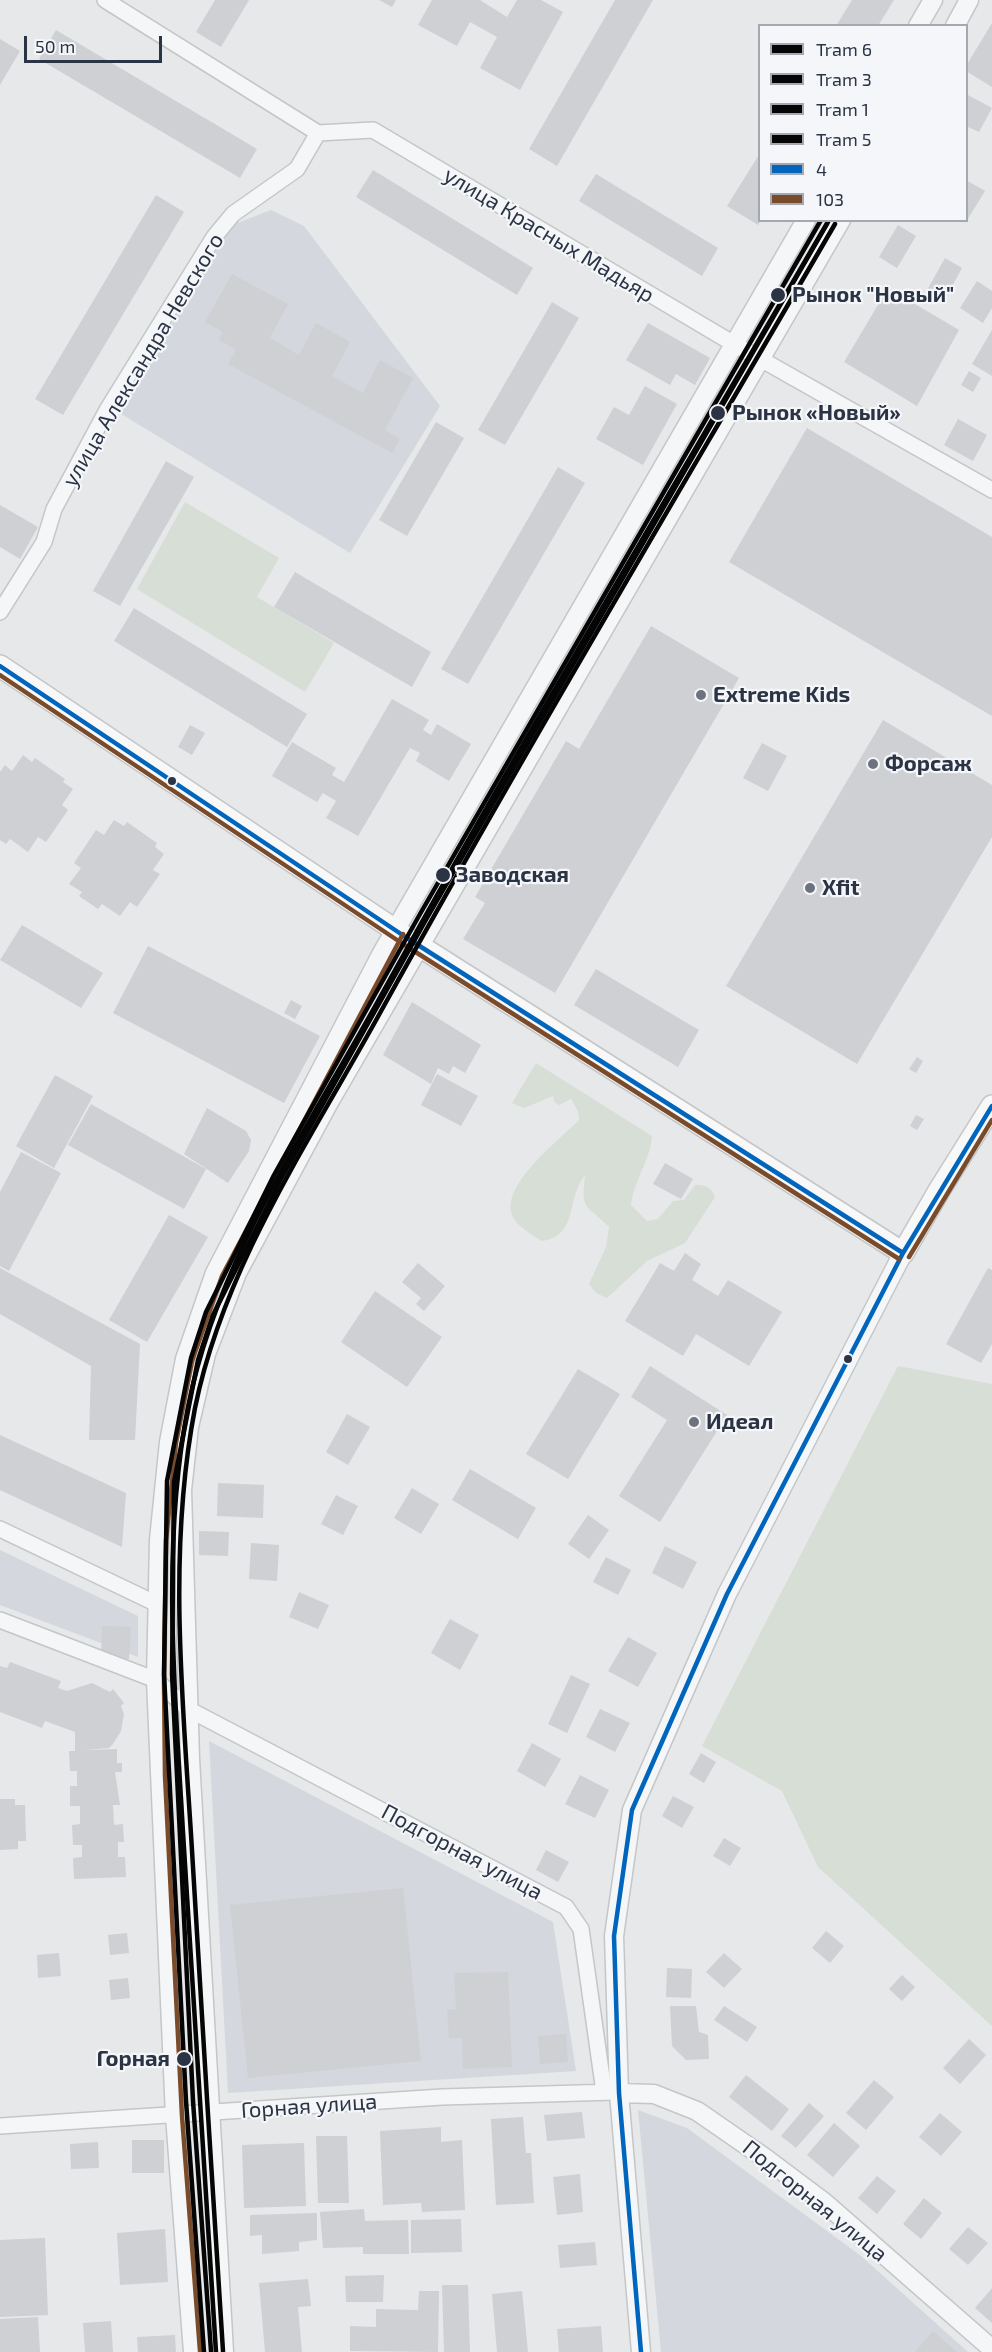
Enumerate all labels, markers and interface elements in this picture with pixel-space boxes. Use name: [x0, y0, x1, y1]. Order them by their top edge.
scale bar: [27, 24, 165, 62]
legend: [758, 24, 968, 222]
text: 50 m: [35, 35, 75, 57]
text: Tram 6: [816, 38, 872, 60]
text: Tram 3: [816, 68, 872, 90]
text: Tram 1: [816, 98, 869, 120]
text: Tram 5: [816, 128, 871, 150]
text: 4: [816, 158, 827, 180]
street label: улица Красных Мадьяр: [439, 162, 659, 308]
text: 103: [816, 188, 844, 210]
street label: улица Александра Невского: [57, 229, 229, 491]
place label: Рынок "Новый": [792, 282, 954, 308]
marker: Рынок "Новый": [769, 286, 787, 304]
place label: Рынок «Новый»: [732, 400, 901, 426]
marker: Рынок «Новый»: [709, 404, 727, 422]
place label: Extreme Kids: [713, 682, 850, 708]
marker: Extreme Kids: [694, 688, 708, 702]
place label: Форсаж: [885, 751, 972, 777]
marker: Форсаж: [866, 757, 880, 771]
unlabelled marker: [166, 775, 178, 787]
place label: Заводская: [456, 862, 569, 888]
marker: Заводская: [434, 866, 452, 884]
place label: Xfit: [822, 875, 860, 901]
marker: Xfit: [803, 881, 817, 895]
unlabelled marker: [842, 1353, 854, 1365]
place label: Идеал: [706, 1409, 773, 1435]
marker: Идеал: [687, 1415, 701, 1429]
street label: Подгорная улица: [377, 1798, 547, 1906]
place label: Горная: [97, 2046, 170, 2072]
marker: Горная: [175, 2050, 193, 2068]
street label: Горная улица: [240, 2088, 378, 2124]
street label: Подгорная улица: [737, 2135, 893, 2267]

